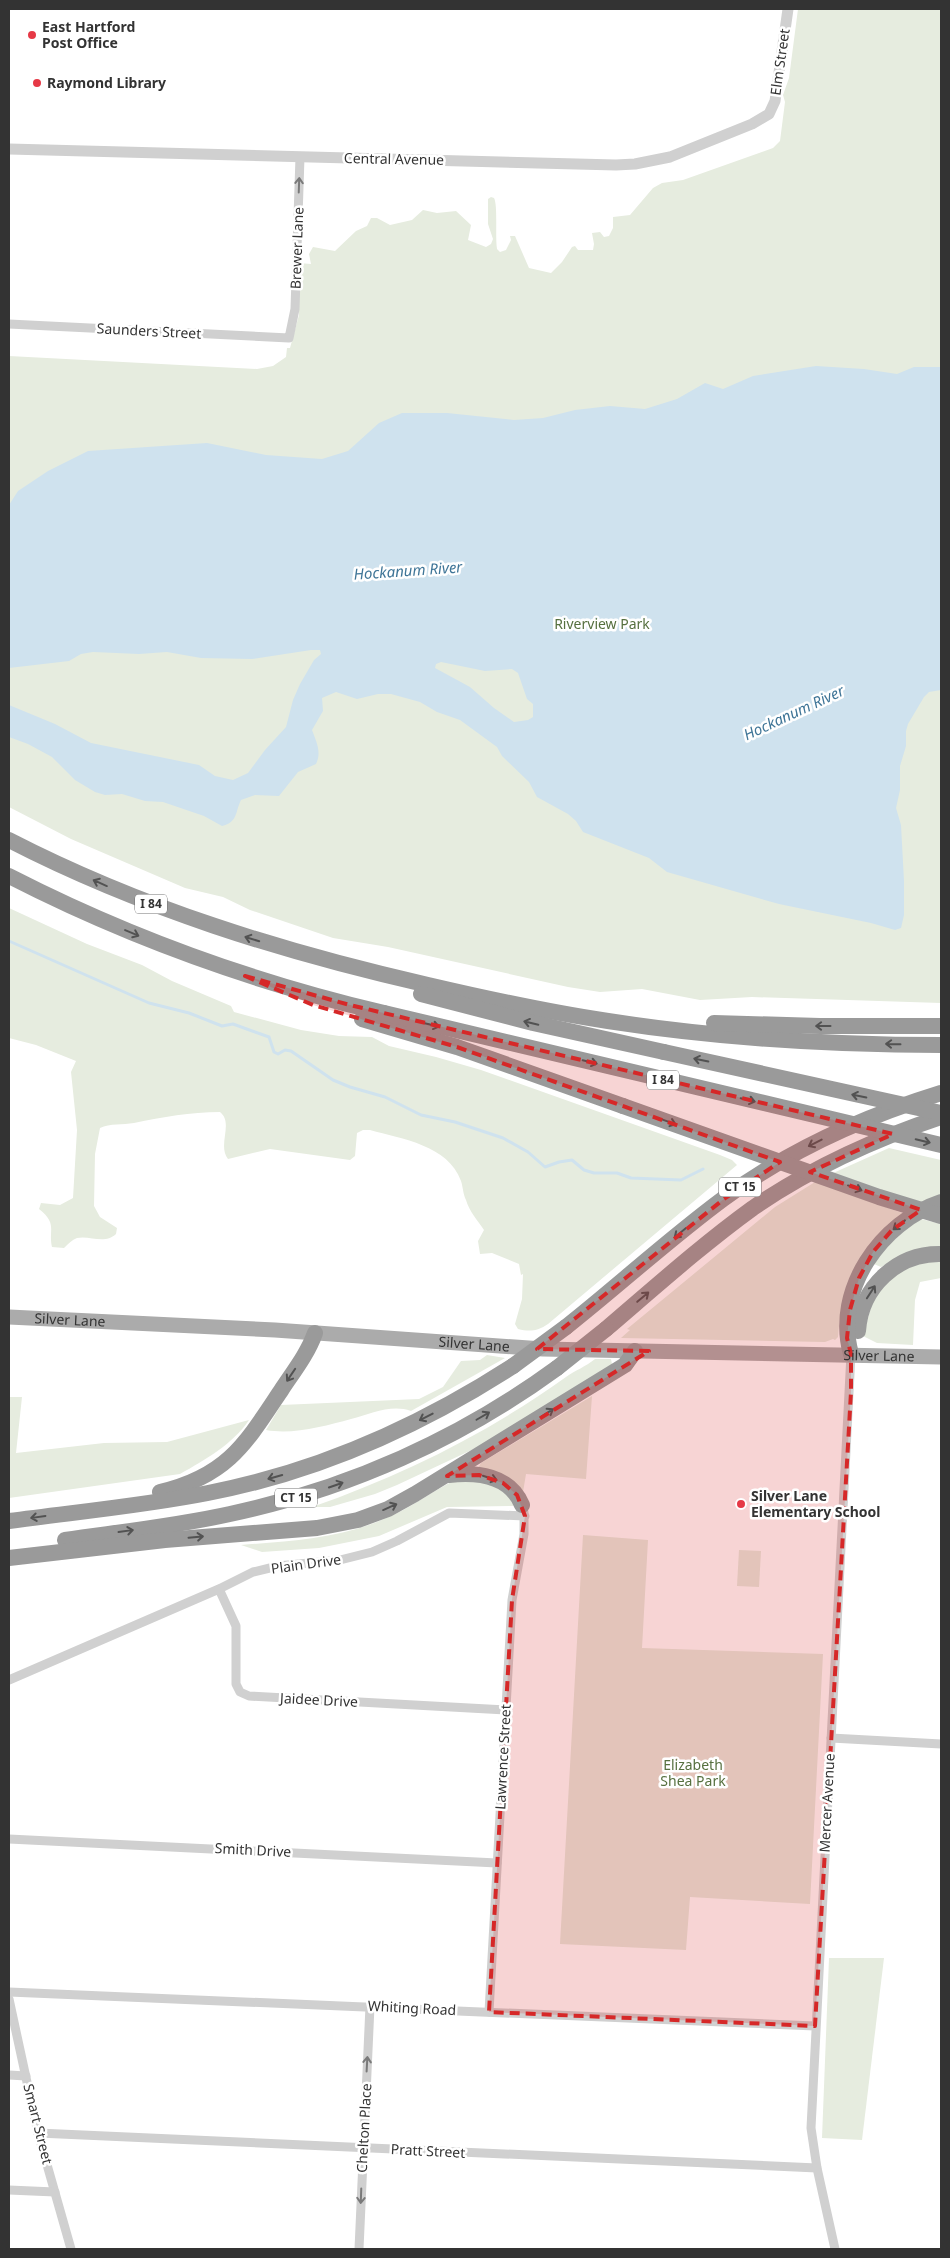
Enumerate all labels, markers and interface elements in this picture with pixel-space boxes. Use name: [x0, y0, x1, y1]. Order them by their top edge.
place label: East Hartford Post Office: [42, 17, 135, 52]
street label: Elm Street: [765, 27, 794, 97]
marker: East Hartford Post Office: [26, 29, 38, 41]
place label: Raymond Library: [47, 73, 166, 92]
marker: Raymond Library: [31, 77, 43, 89]
street label: Central Avenue: [344, 148, 444, 169]
one-way arrow: [294, 177, 304, 194]
street label: Brewer Lane: [286, 206, 307, 289]
street label: Saunders Street: [96, 318, 202, 343]
water label: Hockanum River: [353, 556, 464, 584]
park label: Riverview Park: [554, 614, 650, 633]
water label: Hockanum River: [740, 680, 848, 744]
one-way arrow: [93, 877, 108, 887]
road number: I 84: [135, 894, 167, 914]
one-way arrow: [124, 929, 139, 939]
one-way arrow: [245, 934, 261, 943]
one-way arrow: [524, 1018, 540, 1027]
one-way arrow: [423, 1021, 439, 1030]
one-way arrow: [815, 1021, 831, 1031]
one-way arrow: [885, 1039, 901, 1049]
one-way arrow: [693, 1055, 709, 1065]
one-way arrow: [581, 1058, 597, 1067]
road number: I 84: [647, 1070, 679, 1090]
one-way arrow: [852, 1090, 868, 1100]
one-way arrow: [739, 1096, 755, 1105]
one-way arrow: [660, 1118, 676, 1128]
one-way arrow: [915, 1137, 931, 1146]
one-way arrow: [807, 1138, 822, 1148]
road number: CT 15: [719, 1178, 761, 1196]
one-way arrow: [847, 1184, 863, 1194]
one-way arrow: [893, 1220, 906, 1231]
one-way arrow: [674, 1228, 687, 1239]
one-way arrow: [866, 1285, 876, 1299]
one-way arrow: [636, 1292, 649, 1303]
street label: Silver Lane: [34, 1308, 106, 1331]
street label: Silver Lane: [438, 1332, 510, 1356]
street label: Silver Lane: [843, 1345, 915, 1365]
one-way arrow: [286, 1368, 296, 1382]
one-way arrow: [540, 1408, 554, 1418]
one-way arrow: [475, 1410, 489, 1420]
one-way arrow: [419, 1413, 434, 1422]
one-way arrow: [268, 1472, 284, 1482]
one-way arrow: [481, 1473, 497, 1483]
one-way arrow: [327, 1479, 343, 1489]
place label: Silver Lane Elementary School: [751, 1486, 881, 1521]
road number: CT 15: [275, 1489, 317, 1508]
marker: Silver Lane Elementary School: [735, 1498, 747, 1510]
one-way arrow: [382, 1502, 397, 1512]
one-way arrow: [31, 1513, 47, 1523]
one-way arrow: [118, 1526, 134, 1536]
one-way arrow: [188, 1533, 204, 1542]
street label: Plain Drive: [270, 1549, 342, 1578]
street label: Jaidee Drive: [278, 1688, 359, 1711]
street label: Lawrence Street: [490, 1704, 515, 1810]
street label: Mercer Avenue: [814, 1753, 839, 1853]
park label: Elizabeth Shea Park: [660, 1755, 726, 1790]
street label: Smith Drive: [214, 1838, 292, 1861]
street label: Whiting Road: [367, 1996, 457, 2019]
one-way arrow: [363, 2056, 372, 2072]
street label: Smart Street: [19, 2082, 58, 2166]
street label: Chelton Place: [352, 2083, 375, 2173]
street label: Pratt Street: [390, 2139, 466, 2162]
one-way arrow: [357, 2188, 366, 2204]

